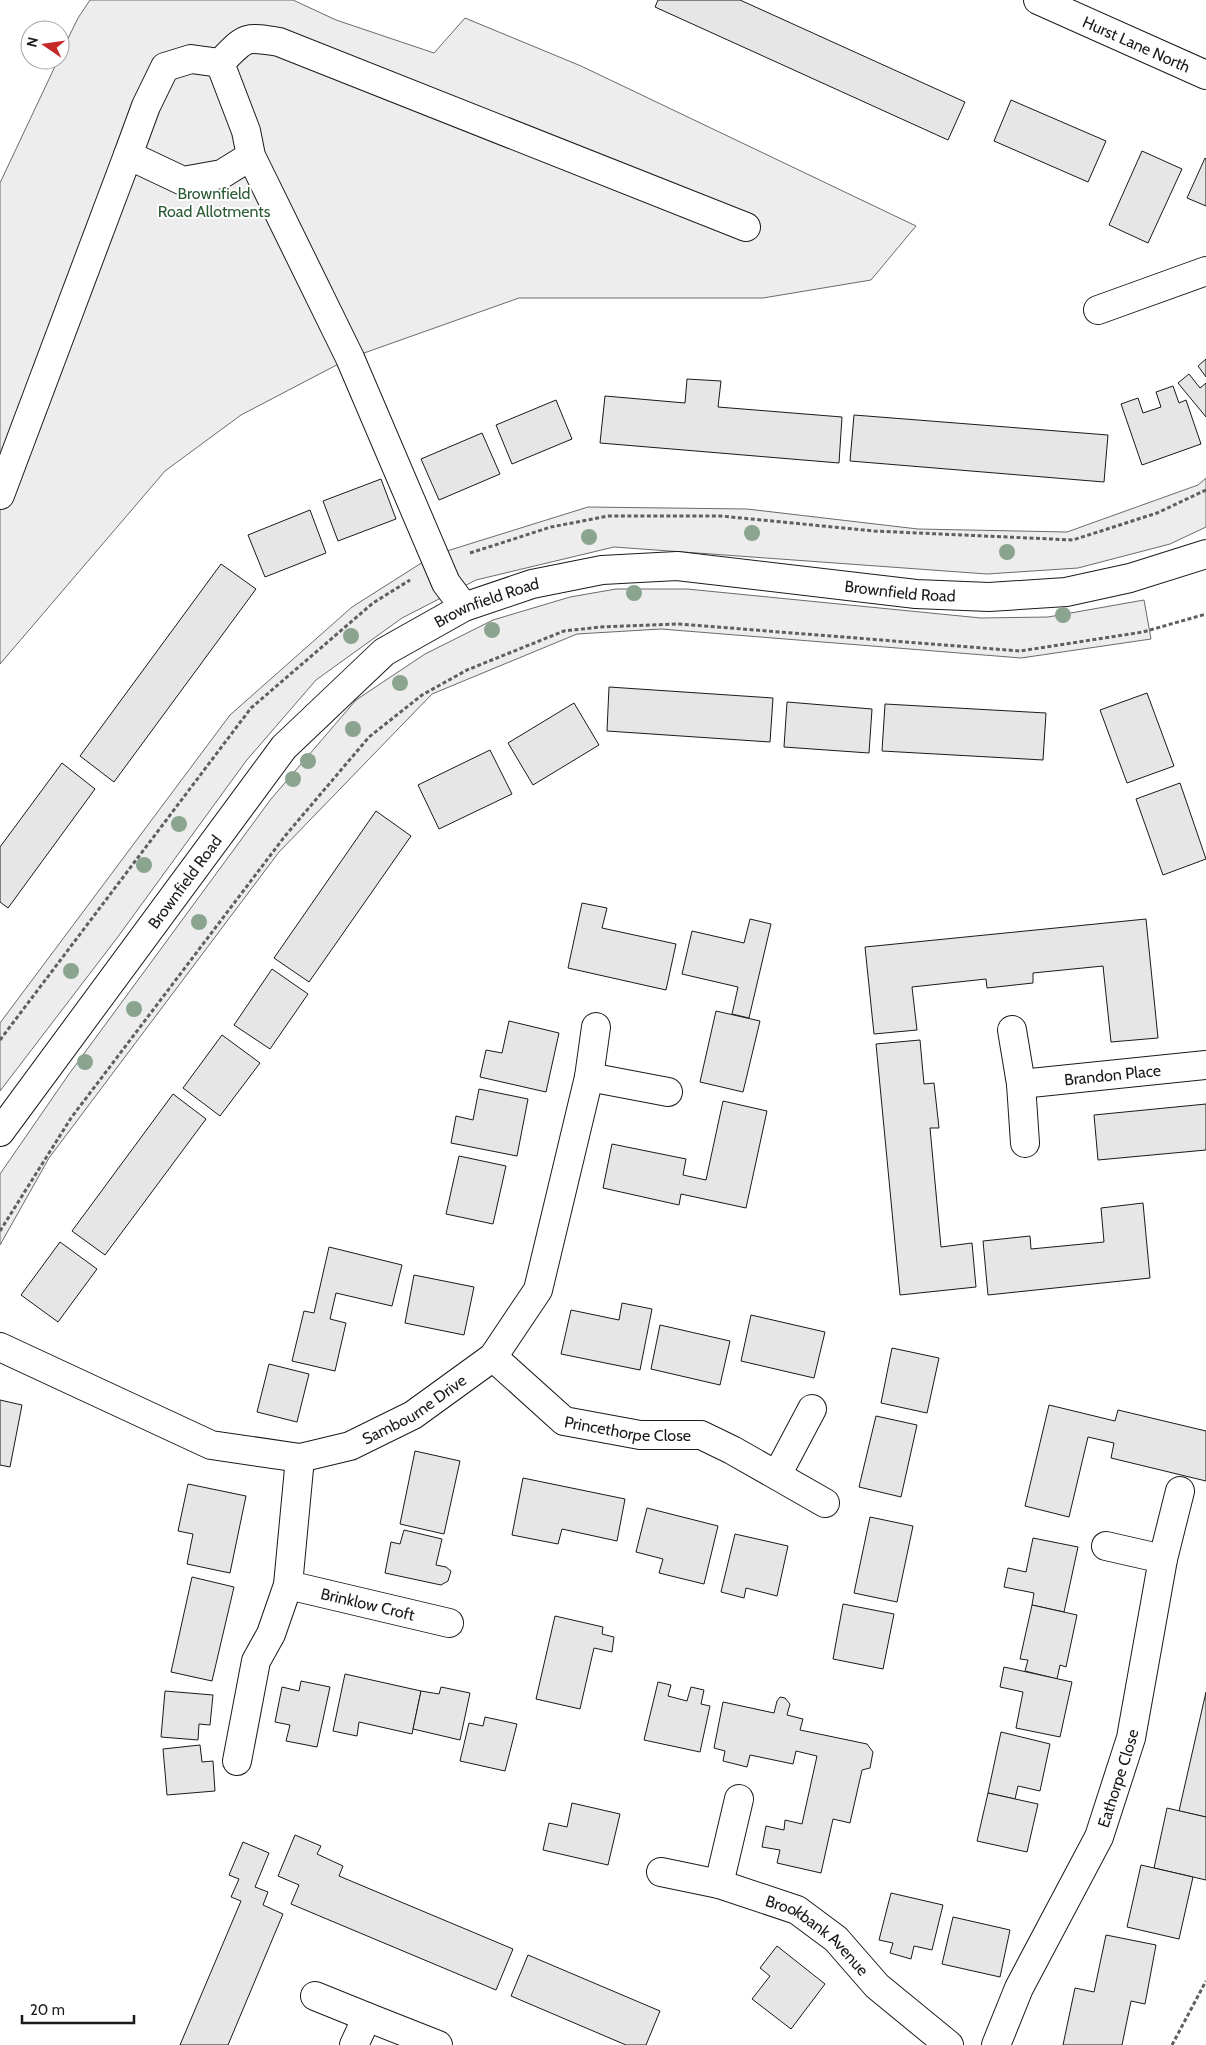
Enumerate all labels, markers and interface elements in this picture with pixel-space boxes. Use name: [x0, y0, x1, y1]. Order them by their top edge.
street label: Hurst Lane North: [1080, 12, 1193, 77]
north arrow: [20, 20, 70, 70]
text: N: [22, 35, 42, 49]
park label: Brownfield Road Allotments: [158, 184, 271, 221]
street label: Brownfield Road: [431, 574, 541, 632]
street label: Brownfield Road: [844, 577, 956, 606]
street label: Brownfield Road: [144, 832, 226, 932]
street label: Brandon Place: [1063, 1061, 1162, 1090]
street label: Sambourne Drive: [359, 1371, 470, 1449]
street label: Princethorpe Close: [563, 1412, 691, 1445]
street label: Brinklow Croft: [319, 1584, 417, 1625]
street label: Eathorpe Close: [1094, 1728, 1142, 1830]
street label: Brookbank Avenue: [763, 1891, 872, 1980]
scale bar: [22, 1992, 135, 2024]
text: 20 m: [30, 2001, 65, 2019]

